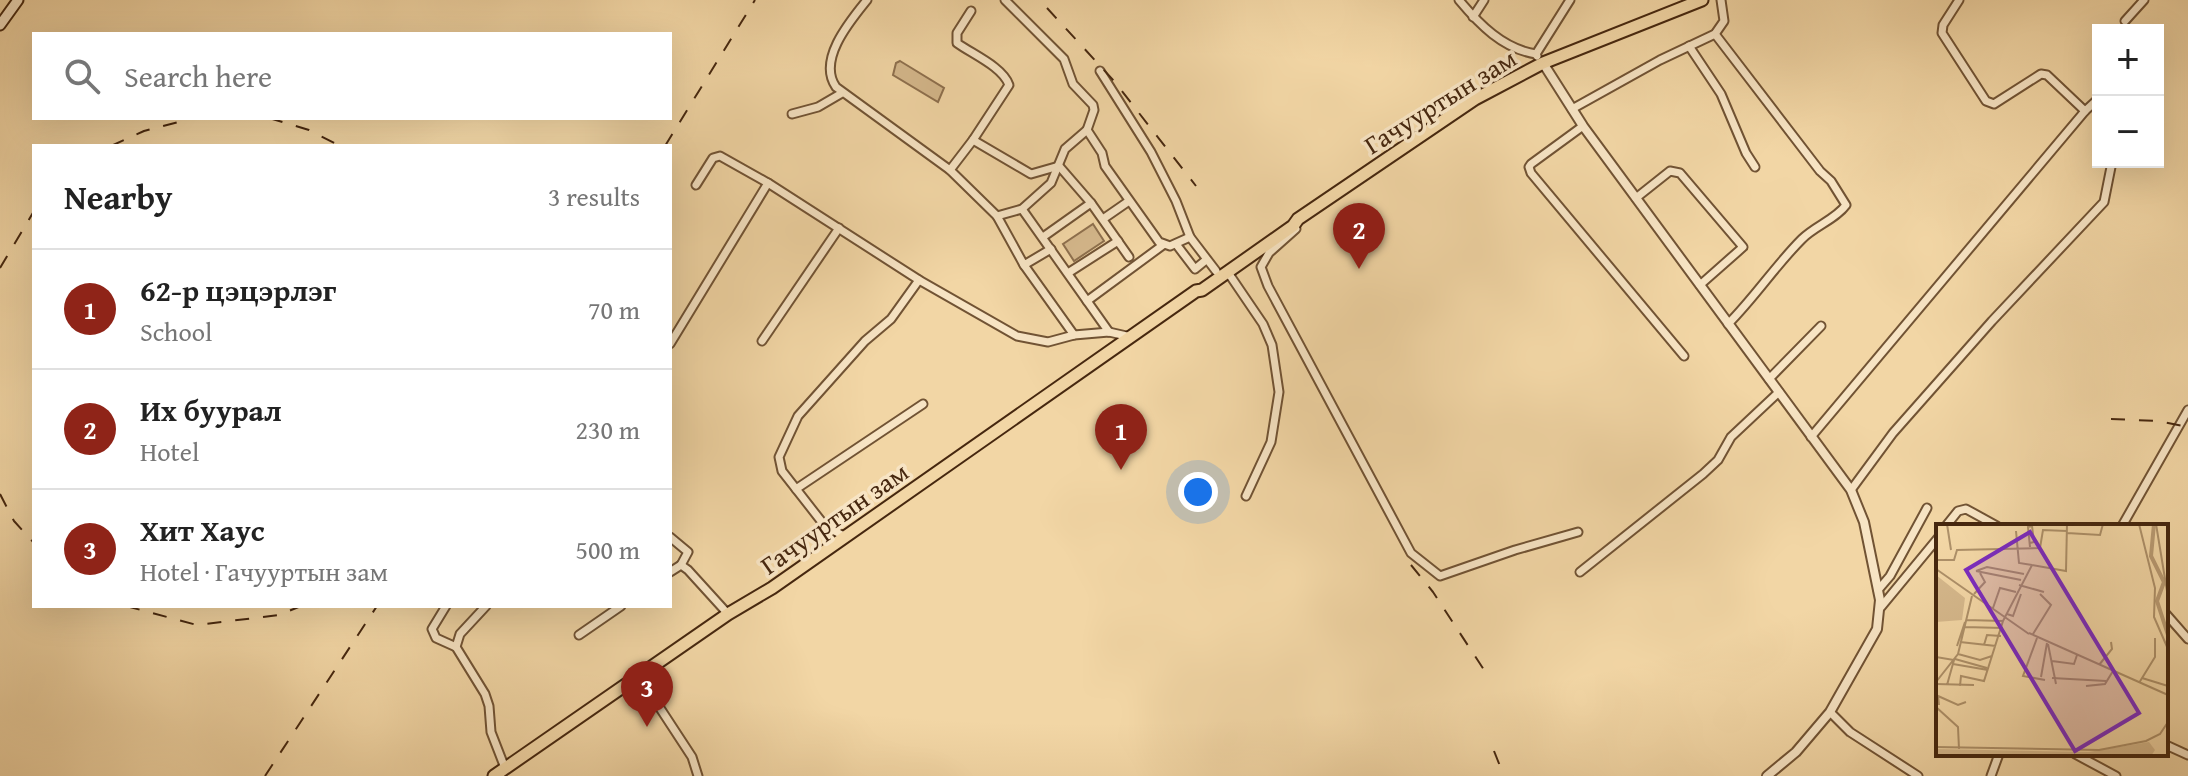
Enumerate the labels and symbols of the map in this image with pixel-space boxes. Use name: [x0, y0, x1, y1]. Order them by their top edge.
street label: Гачууртын зам: [1356, 39, 1524, 163]
pin: 2: [1333, 203, 1385, 269]
pin: 1: [1095, 404, 1147, 470]
street label: Гачууртын зам: [752, 452, 916, 584]
your location: [1178, 472, 1218, 512]
inset map: [1936, 524, 2168, 756]
pin: 3: [621, 661, 673, 727]

